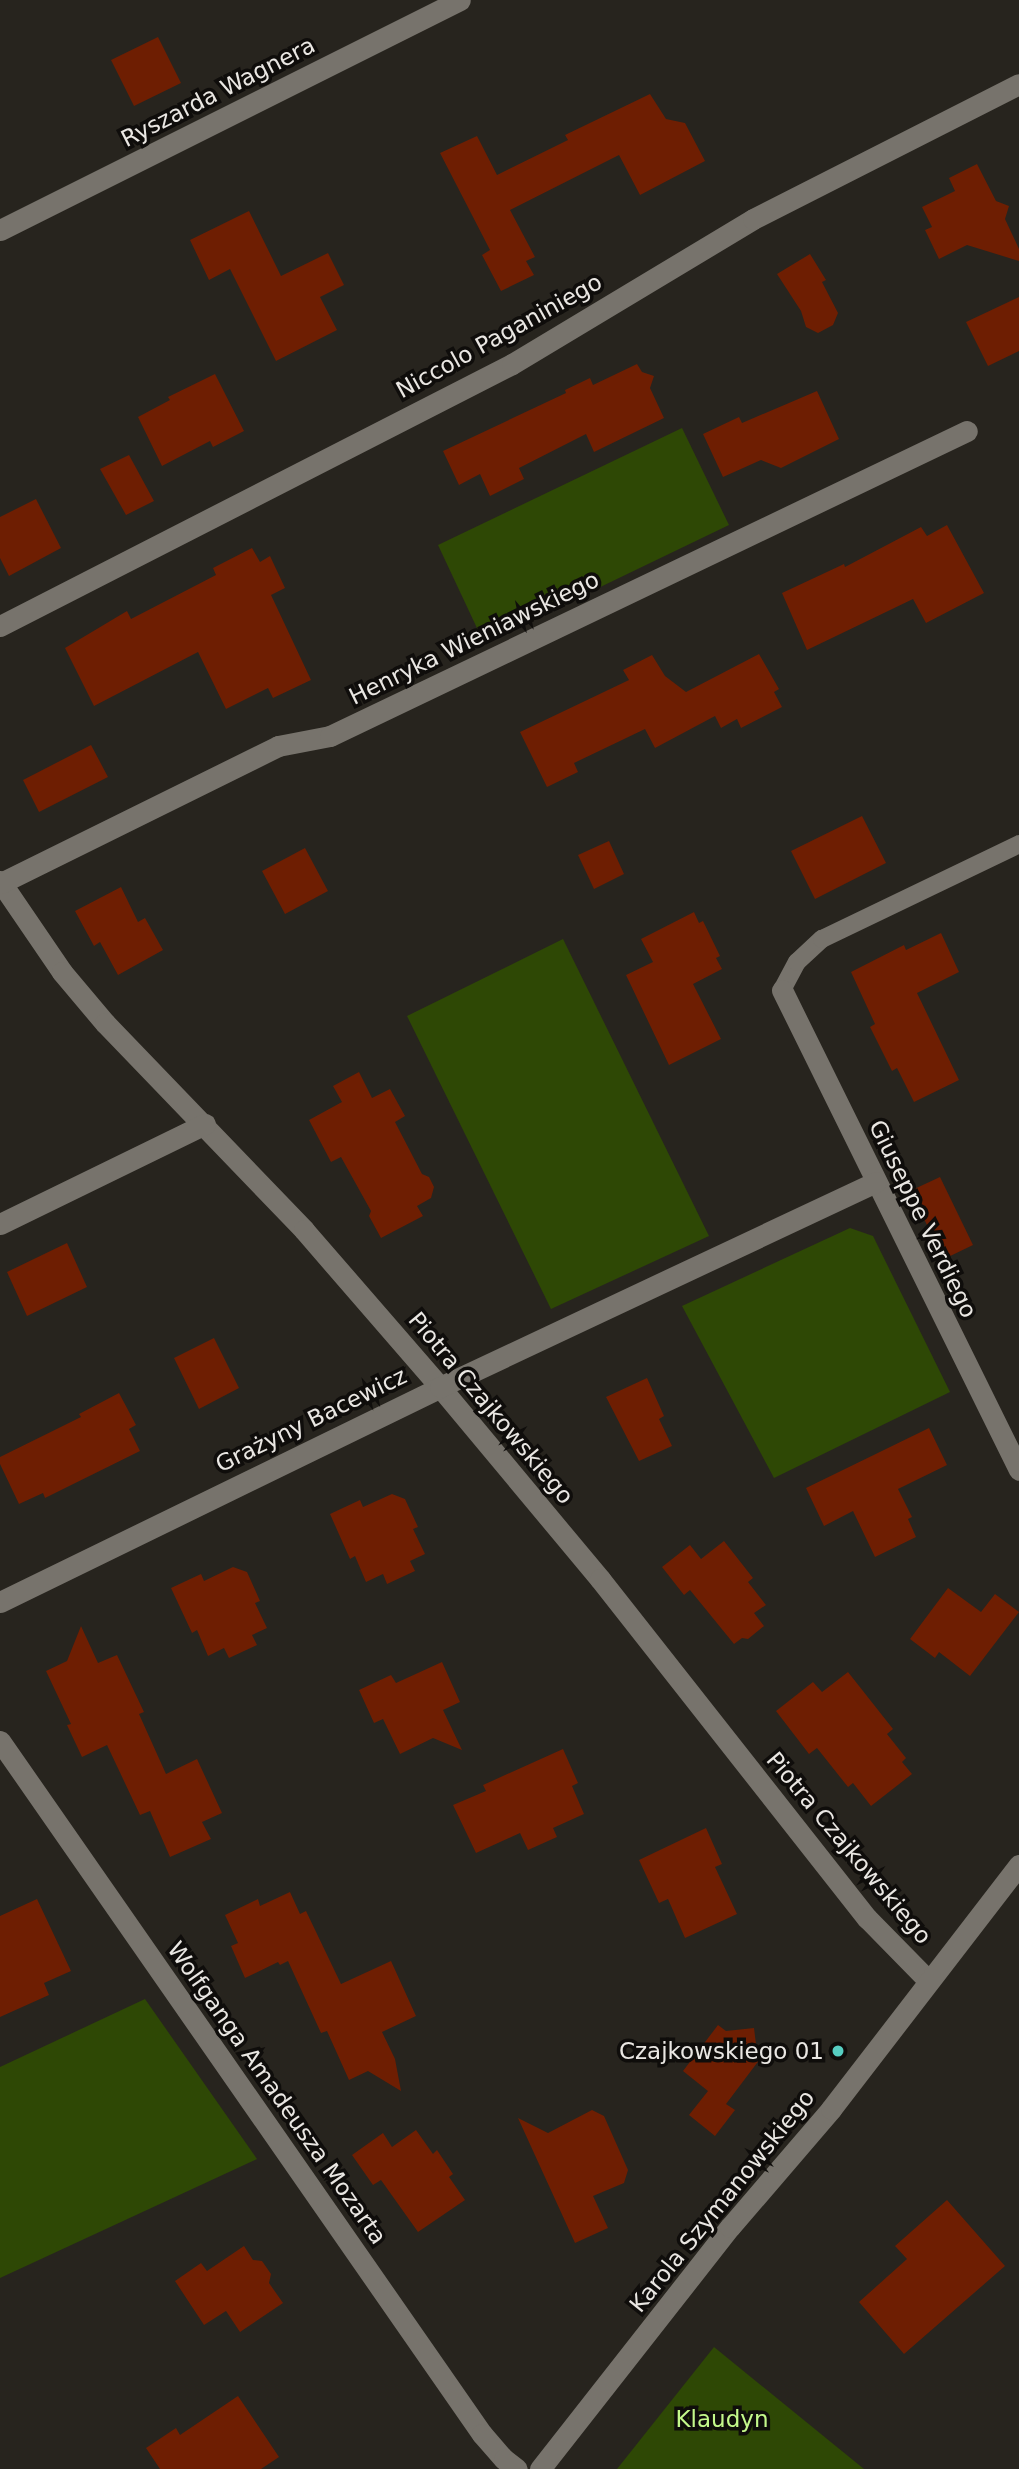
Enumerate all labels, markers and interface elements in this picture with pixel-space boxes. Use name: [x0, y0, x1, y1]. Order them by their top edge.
street label: Ryszarda Wagnera: [116, 31, 320, 153]
street label: Niccolo Paganiniego: [391, 268, 607, 404]
street label: Henryka Wieniawskiego: [345, 565, 603, 711]
street label: Giuseppe Verdiego: [863, 1116, 983, 1322]
street label: Piotra Czajkowskiego: [403, 1306, 579, 1510]
street label: Grażyny Bacewicz: [211, 1362, 411, 1478]
street label: Piotra Czajkowskiego: [761, 1746, 937, 1950]
street label: Wolfganga Amadeusza Mozarta: [162, 1936, 392, 2250]
place label: Czajkowskiego 01: [619, 2037, 824, 2065]
marker: Czajkowskiego 01: [830, 2043, 846, 2059]
street label: Karola Szymanowskiego: [624, 2084, 820, 2318]
park label: Klaudyn: [676, 2405, 768, 2433]

